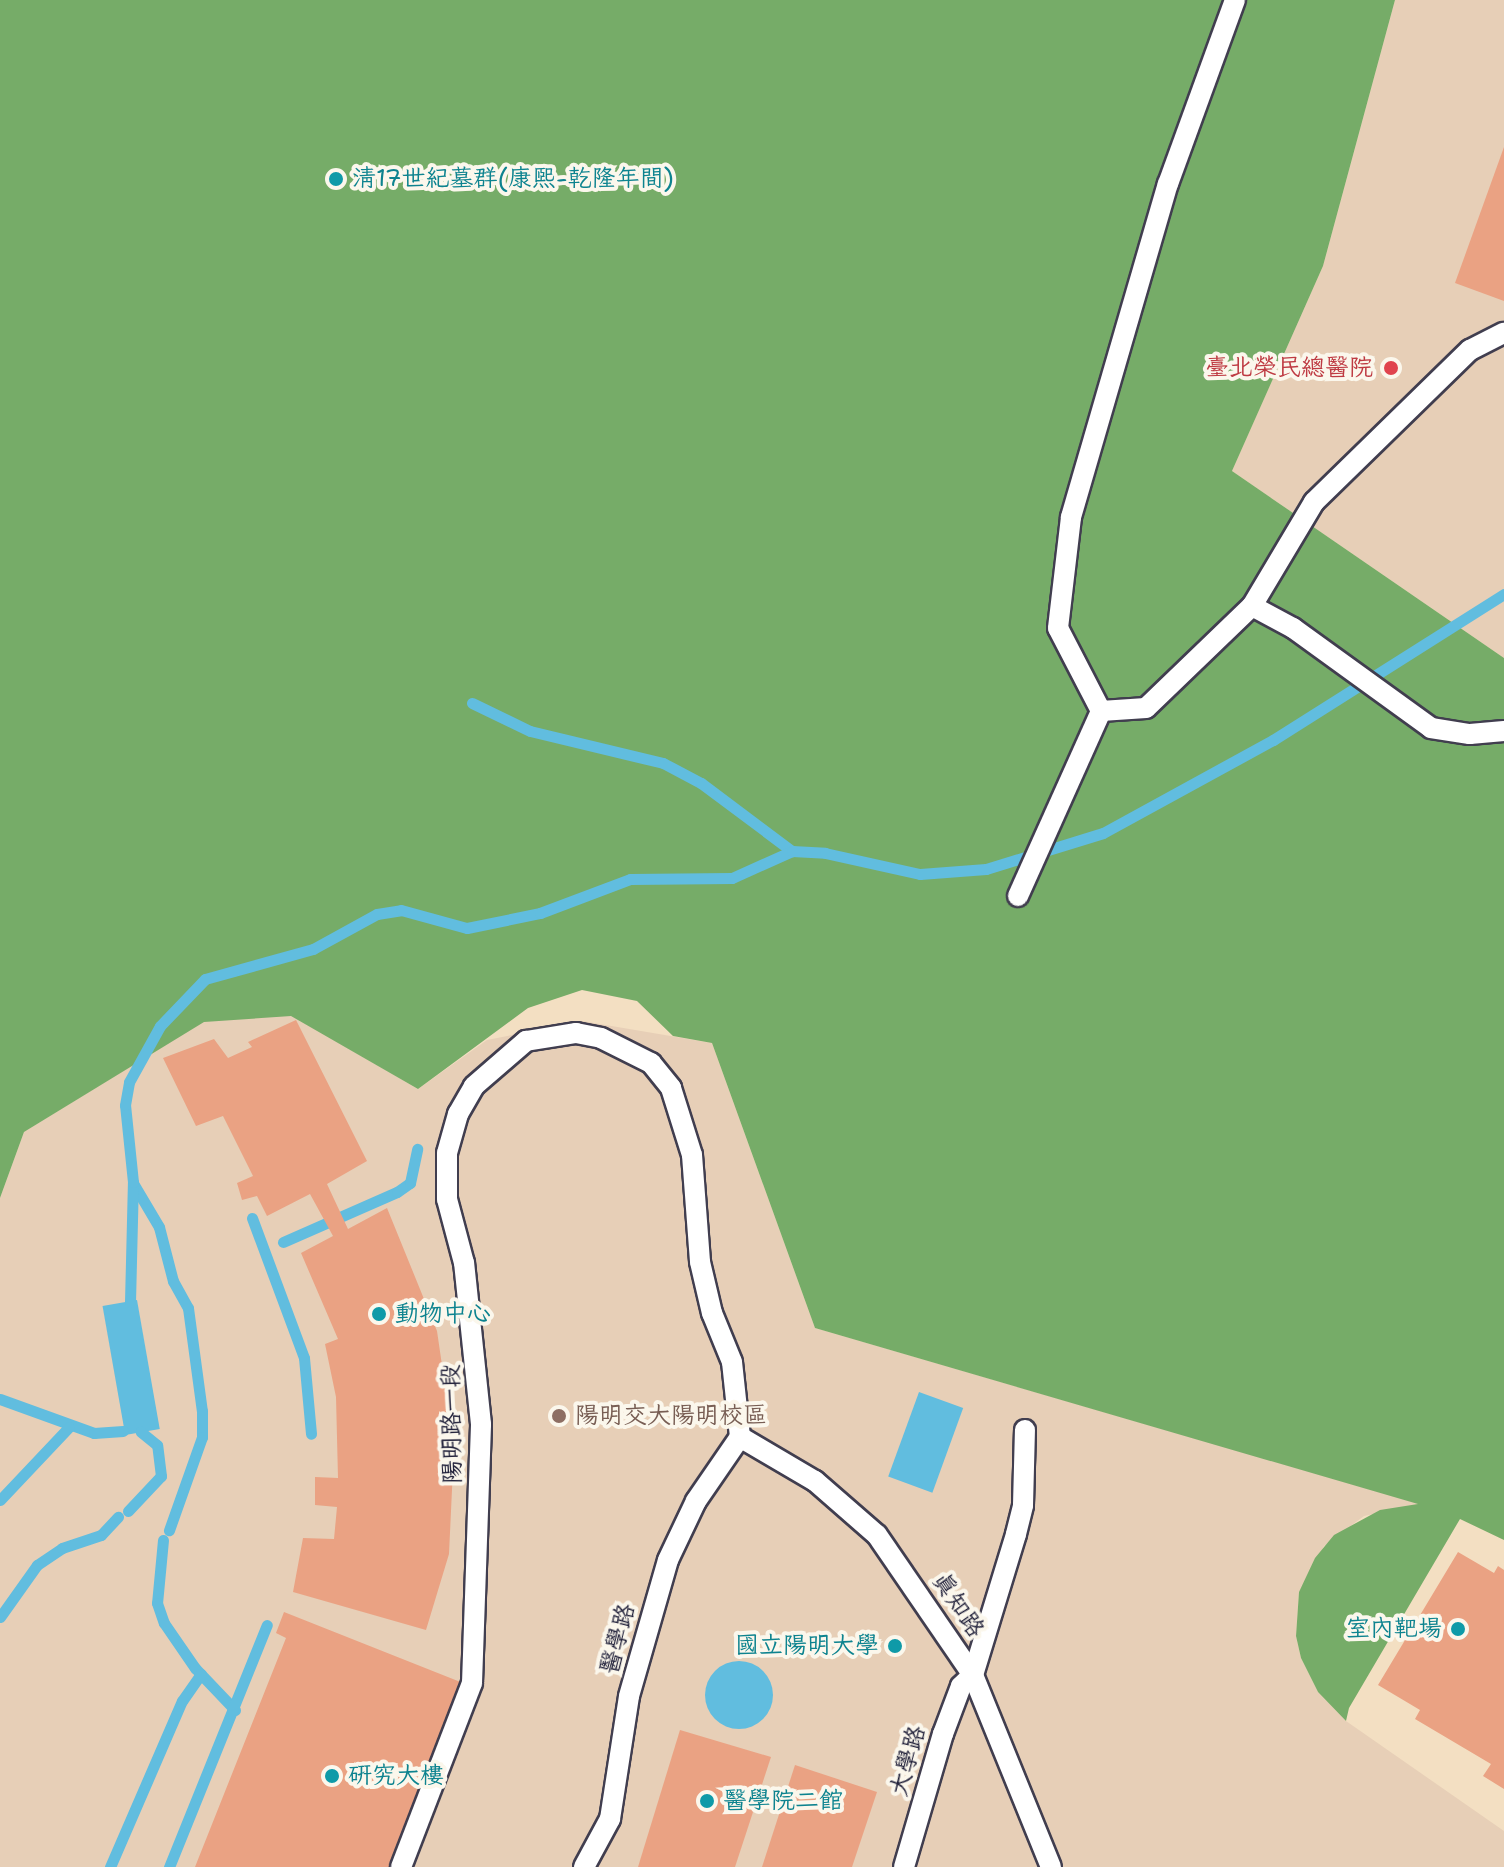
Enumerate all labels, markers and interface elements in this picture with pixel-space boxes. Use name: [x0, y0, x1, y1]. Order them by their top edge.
place label: 清17世紀墓群(康熙-乾隆年間): [352, 165, 673, 193]
marker: 清17世紀墓群(康熙-乾隆年間): [327, 170, 345, 188]
place label: 臺北榮民總醫院: [1205, 354, 1373, 382]
marker: 臺北榮民總醫院: [1380, 357, 1402, 379]
place label: 動物中心: [395, 1300, 491, 1328]
marker: 動物中心: [370, 1305, 388, 1323]
street label: 陽明路一段: [437, 1364, 467, 1484]
place label: 陽明交大陽明校區: [575, 1402, 767, 1430]
marker: 陽明交大陽明校區: [550, 1407, 568, 1425]
street label: 真知路: [926, 1567, 990, 1643]
street label: 醫學路: [595, 1600, 641, 1678]
place label: 室內靶場: [1346, 1615, 1442, 1643]
marker: 室內靶場: [1449, 1620, 1467, 1638]
place label: 國立陽明大學: [735, 1632, 879, 1660]
marker: 國立陽明大學: [886, 1637, 904, 1655]
street label: 大學路: [884, 1722, 932, 1800]
place label: 研究大樓: [348, 1762, 444, 1790]
marker: 研究大樓: [323, 1767, 341, 1785]
place label: 醫學院二館: [723, 1787, 843, 1815]
marker: 醫學院二館: [698, 1792, 716, 1810]

